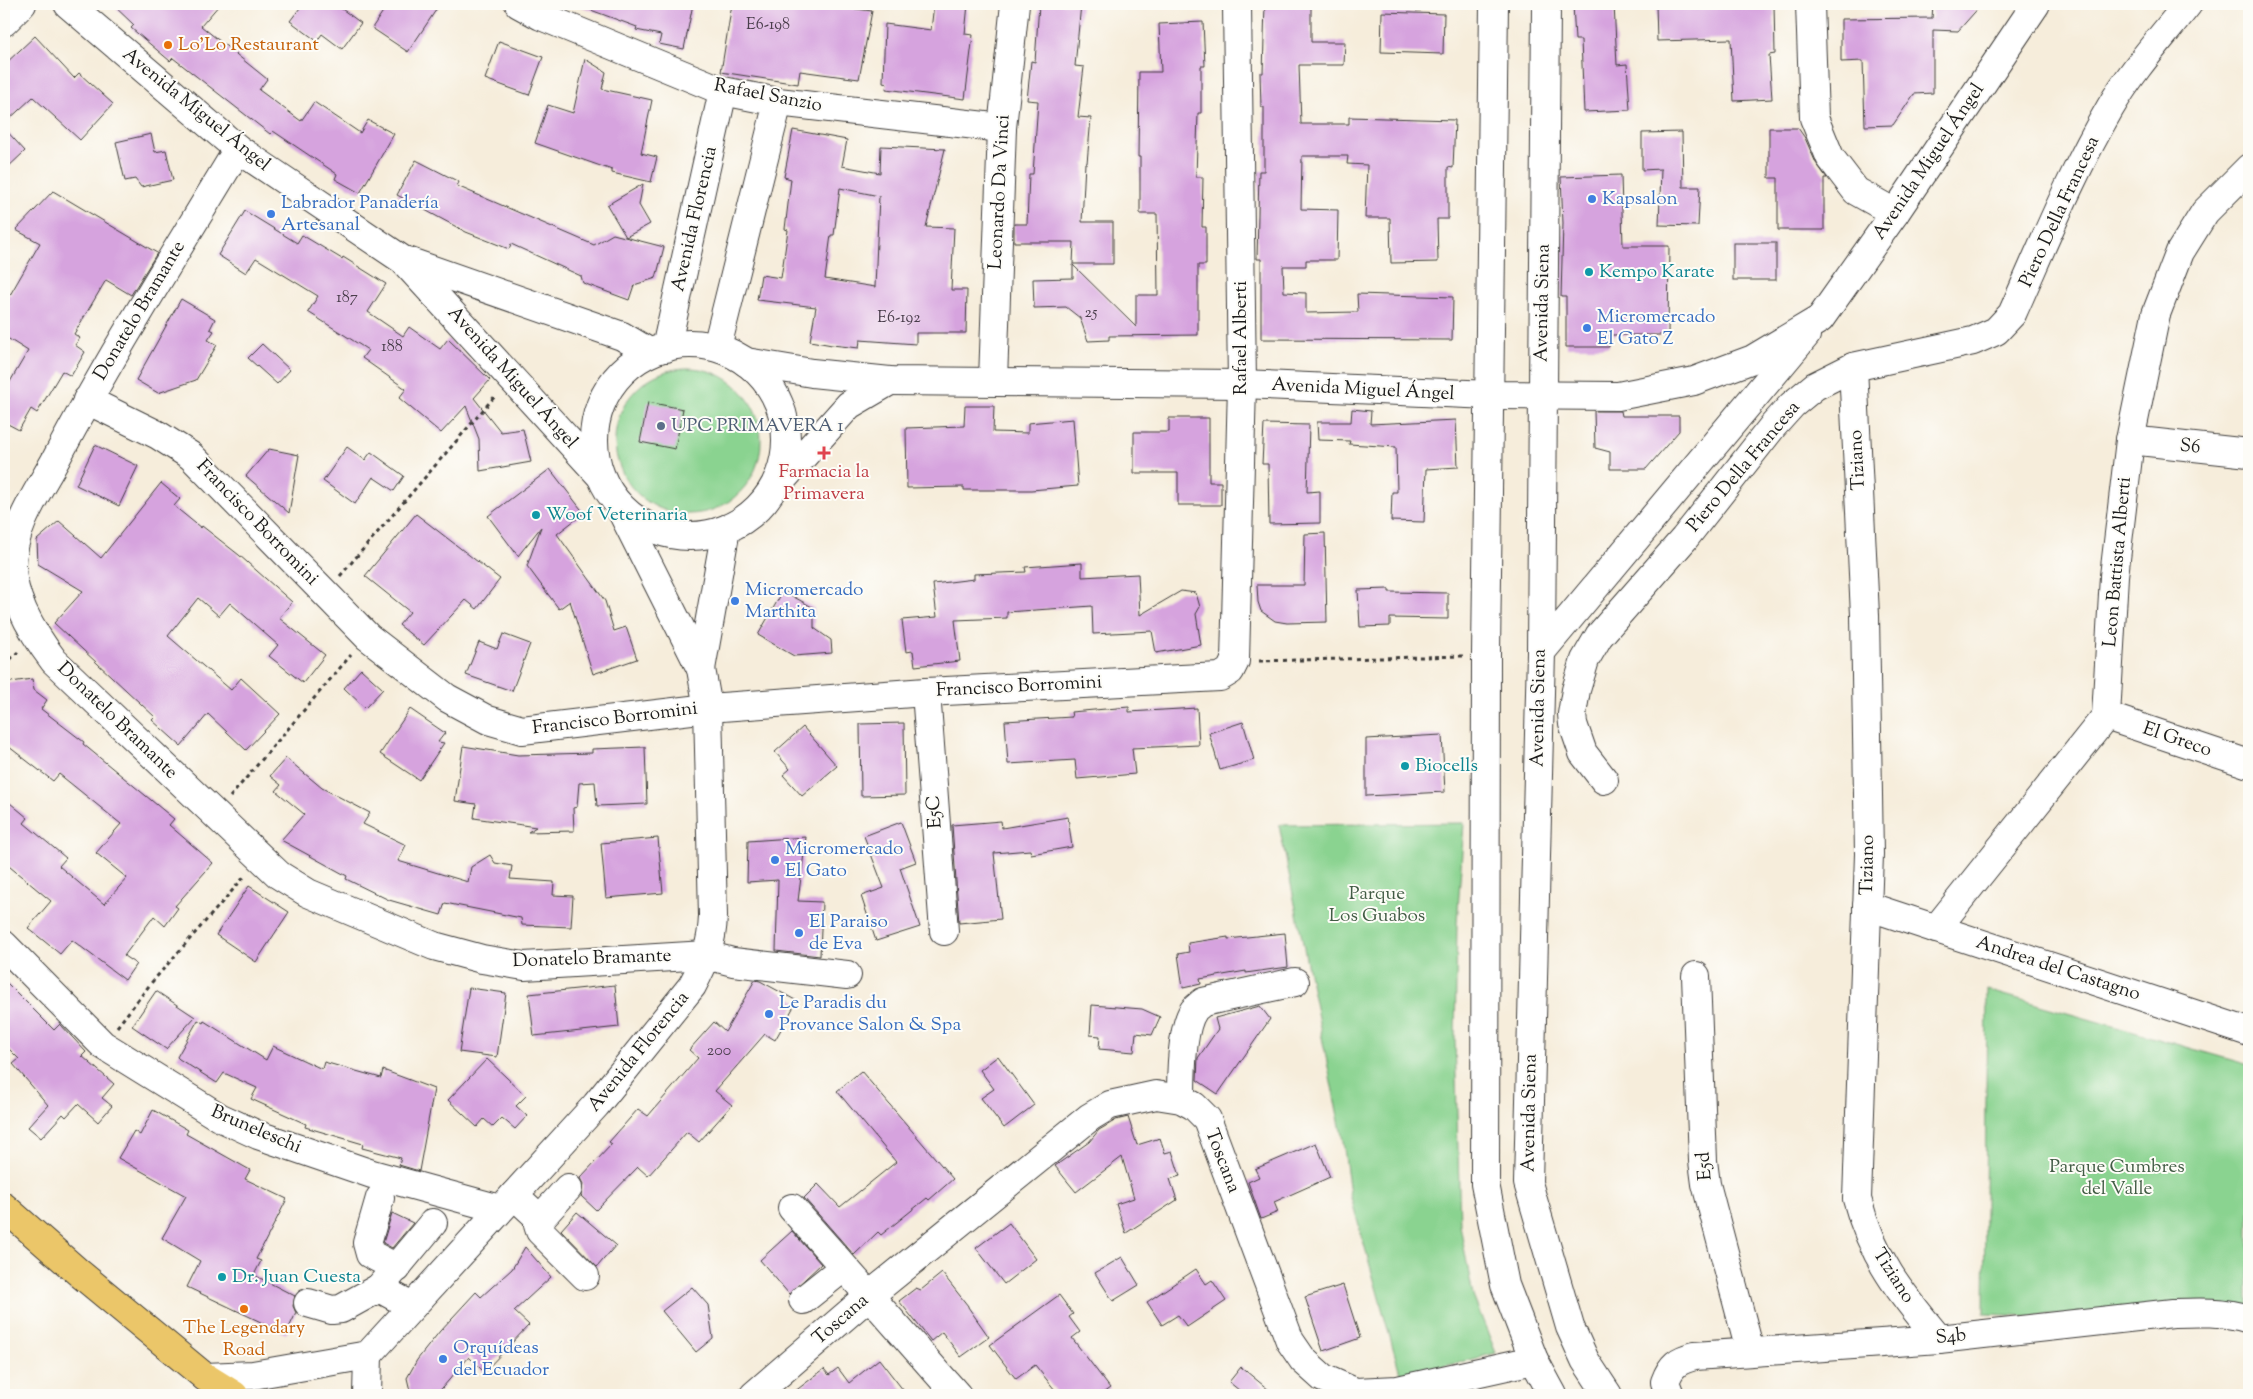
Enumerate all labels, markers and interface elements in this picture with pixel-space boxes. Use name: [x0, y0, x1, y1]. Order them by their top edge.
house number: E6-198: [746, 14, 790, 37]
place label: Lo'Lo Restaurant: [178, 32, 319, 59]
marker: Lo'Lo Restaurant: [162, 39, 174, 51]
street label: Avenida Miguel Ángel: [116, 42, 276, 178]
street label: Rafael Sanzio: [712, 72, 824, 120]
street label: Avenida Miguel Ángel: [1866, 78, 1992, 246]
street label: Leonardo Da Vinci: [982, 114, 1018, 270]
street label: Piero Della Francesa: [2013, 132, 2107, 292]
street label: Avenida Florencia: [665, 143, 725, 294]
place label: Kapsalon: [1602, 186, 1678, 213]
place label: Labrador Panadería Artesanal: [281, 190, 439, 239]
marker: Kapsalon: [1586, 193, 1598, 205]
marker: Labrador Panadería Artesanal: [265, 208, 277, 220]
street label: Donatelo Bramante: [88, 236, 193, 386]
street label: Avenida Siena: [1528, 243, 1558, 362]
place label: Kempo Karate: [1599, 259, 1715, 286]
marker: Kempo Karate: [1583, 266, 1595, 278]
street label: Rafael Alberti: [1228, 281, 1255, 395]
house number: 187: [336, 287, 358, 310]
street label: Avenida Miguel Ángel: [441, 301, 583, 455]
house number: 25: [1085, 302, 1098, 325]
place label: Micromercado El Gato Z: [1597, 304, 1715, 353]
house number: E6-192: [877, 307, 921, 330]
marker: Micromercado El Gato Z: [1581, 322, 1593, 334]
house number: 188: [381, 336, 403, 359]
street label: Avenida Miguel Ángel: [1271, 372, 1455, 408]
street label: Piero Della Francesa: [1681, 395, 1807, 539]
place label: UPC PRIMAVERA 1: [671, 413, 844, 440]
marker: UPC PRIMAVERA 1: [655, 420, 667, 432]
street label: Tiziano: [1843, 429, 1873, 491]
street label: S6: [2178, 432, 2202, 462]
marker: Farmacia la Primavera: [818, 447, 830, 459]
street label: Francisco Borromini: [189, 454, 325, 592]
place label: Farmacia la Primavera: [779, 459, 870, 508]
street label: Leon Battista Alberti: [2097, 476, 2139, 648]
place label: Woof Veterinaria: [546, 502, 688, 529]
marker: Woof Veterinaria: [530, 509, 542, 521]
place label: Micromercado Marthita: [745, 577, 863, 626]
marker: Micromercado Marthita: [729, 595, 741, 607]
street label: Avenida Siena: [1524, 648, 1554, 767]
street label: Donatelo Bramante: [51, 656, 184, 786]
street label: Francisco Borromini: [935, 669, 1103, 705]
street label: Francisco Borromini: [531, 695, 699, 743]
street label: El Greco: [2139, 716, 2215, 764]
place label: Biocells: [1415, 753, 1478, 780]
marker: Biocells: [1399, 760, 1411, 772]
street label: E5C: [920, 794, 950, 830]
street label: Tiziano: [1854, 834, 1882, 896]
place label: Micromercado El Gato: [785, 836, 903, 885]
marker: Micromercado El Gato: [769, 854, 781, 866]
park label: Parque Los Guabos: [1329, 881, 1425, 930]
place label: El Paraiso de Eva: [809, 909, 888, 958]
marker: El Paraiso de Eva: [793, 927, 805, 939]
street label: Andrea del Castagno: [1972, 930, 2144, 1008]
street label: Donatelo Bramante: [512, 943, 672, 975]
street label: Avenida Florencia: [582, 986, 696, 1118]
place label: Le Paradis du Provance Salon & Spa: [779, 990, 961, 1039]
marker: Le Paradis du Provance Salon & Spa: [763, 1008, 775, 1020]
house number: 200: [707, 1040, 731, 1063]
street label: Avenida Siena: [1515, 1053, 1545, 1172]
street label: Bruneleschi: [206, 1099, 306, 1161]
street label: Toscana: [1197, 1125, 1247, 1197]
street label: E5d: [1690, 1150, 1720, 1181]
park label: Parque Cumbres del Valle: [2049, 1154, 2185, 1203]
street label: Tiziano: [1865, 1243, 1921, 1309]
place label: Dr. Juan Cuesta: [232, 1264, 361, 1291]
marker: Dr. Juan Cuesta: [216, 1271, 228, 1283]
street label: Toscana: [807, 1288, 875, 1352]
marker: The Legendary Road: [238, 1303, 250, 1315]
place label: The Legendary Road: [183, 1315, 306, 1364]
street label: S4b: [1934, 1322, 1968, 1352]
place label: Orquídeas del Ecuador: [453, 1335, 549, 1384]
marker: Orquídeas del Ecuador: [437, 1353, 449, 1365]

